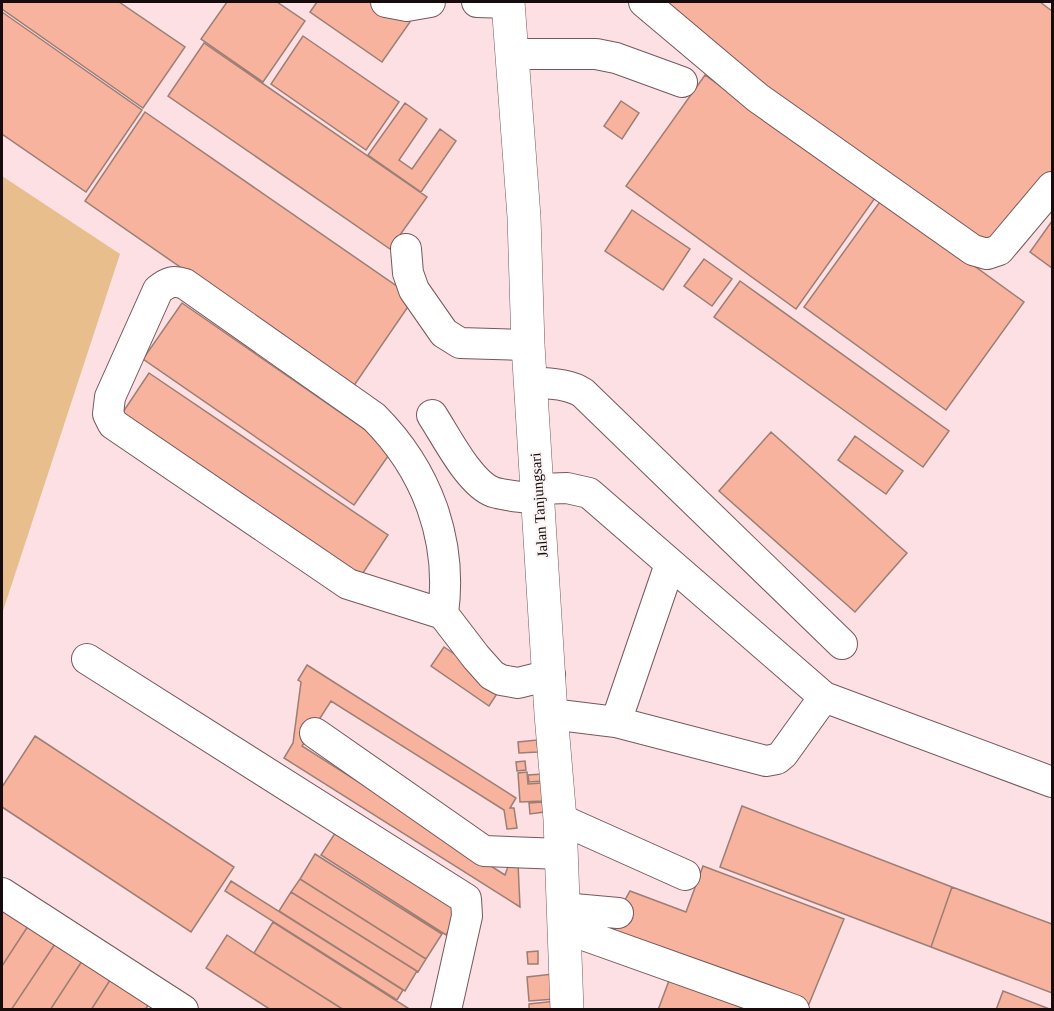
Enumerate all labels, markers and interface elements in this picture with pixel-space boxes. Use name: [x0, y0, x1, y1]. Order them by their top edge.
street label: Jalan Tanjungsari: [527, 452, 551, 558]

